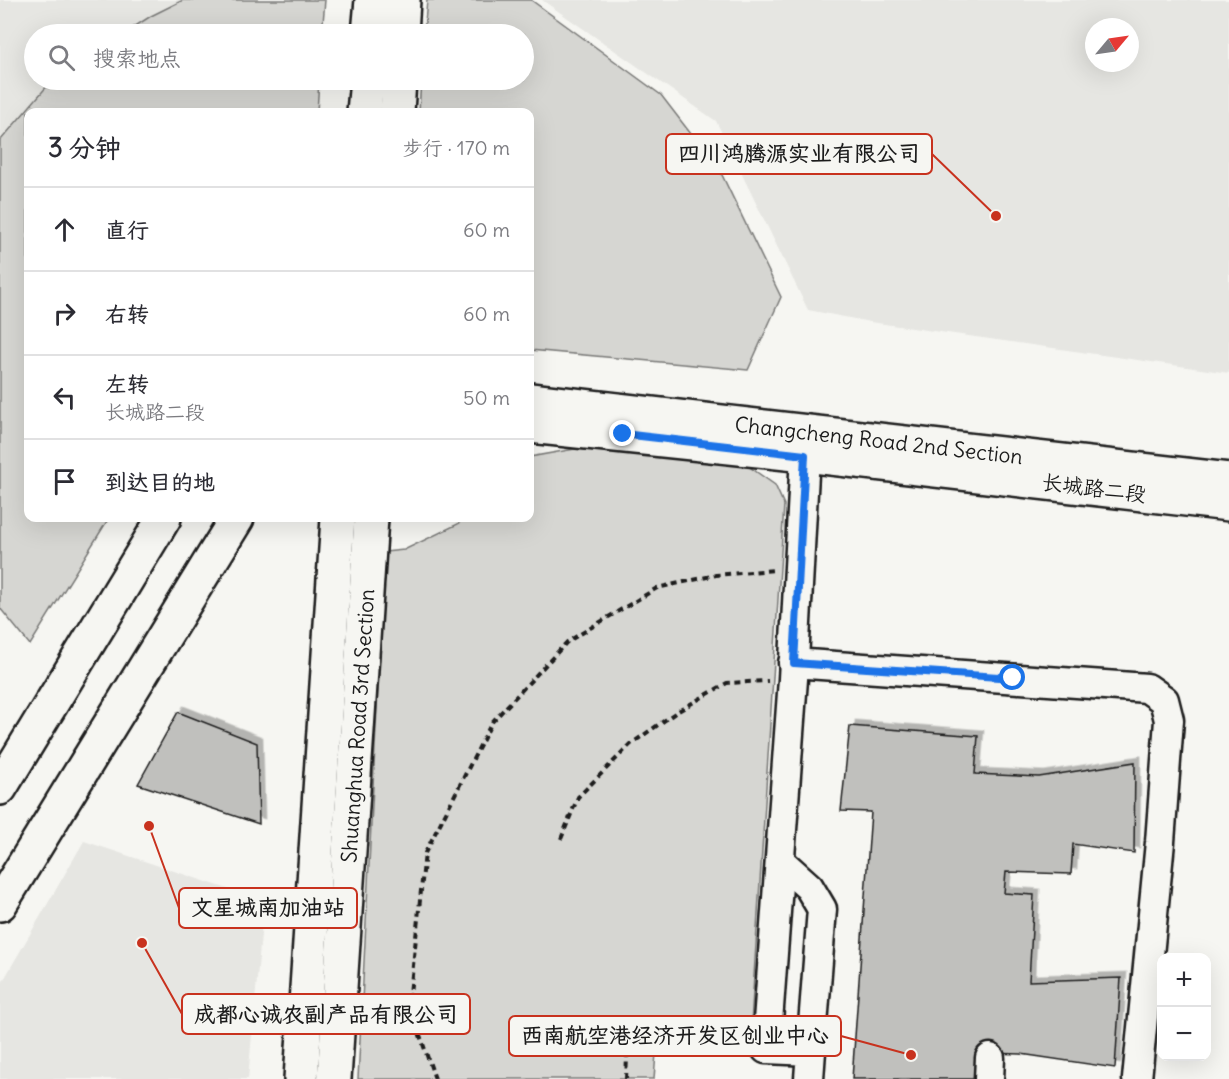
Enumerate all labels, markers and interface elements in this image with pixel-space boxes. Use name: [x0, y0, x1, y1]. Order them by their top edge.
north arrow: [1085, 18, 1139, 72]
search box: [24, 24, 534, 90]
icon: search: [45, 41, 78, 74]
text: 搜索地点: [93, 44, 181, 72]
text: 3 分钟: [48, 131, 121, 164]
callout: 四川鸿腾源实业有限公司: [666, 134, 932, 174]
text: 步行 · 170 m: [403, 135, 510, 160]
text: 四川鸿腾源实业有限公司: [678, 139, 920, 167]
icon: ahead: [48, 213, 81, 246]
text: 直行: [105, 216, 149, 244]
text: 60 m: [463, 217, 510, 242]
icon: right: [48, 297, 81, 330]
text: 右转: [105, 300, 149, 328]
text: 60 m: [463, 301, 510, 326]
text: 左转: [105, 370, 149, 398]
icon: left: [48, 381, 81, 414]
text: 50 m: [463, 385, 510, 410]
text: 长城路二段: [105, 399, 205, 424]
street label: Changcheng Road 2nd Section: [733, 410, 1024, 470]
route end: [609, 420, 635, 446]
icon: arrive: [48, 465, 81, 498]
text: 到达目的地: [105, 468, 215, 496]
street label: 长城路二段: [1040, 468, 1148, 508]
street label: Shuanghua Road 3rd Section: [335, 588, 380, 864]
route start: [999, 664, 1025, 690]
callout: 文星城南加油站: [179, 888, 357, 928]
text: 文星城南加油站: [191, 893, 345, 921]
map controls: [1157, 953, 1211, 1061]
button: +: [1157, 953, 1211, 1007]
callout: 成都心诚农副产品有限公司: [182, 994, 470, 1034]
text: 成都心诚农副产品有限公司: [194, 1000, 458, 1028]
button: −: [1157, 1007, 1211, 1061]
callout: 西南航空港经济开发区创业中心: [509, 1016, 841, 1056]
text: 西南航空港经济开发区创业中心: [521, 1021, 829, 1049]

